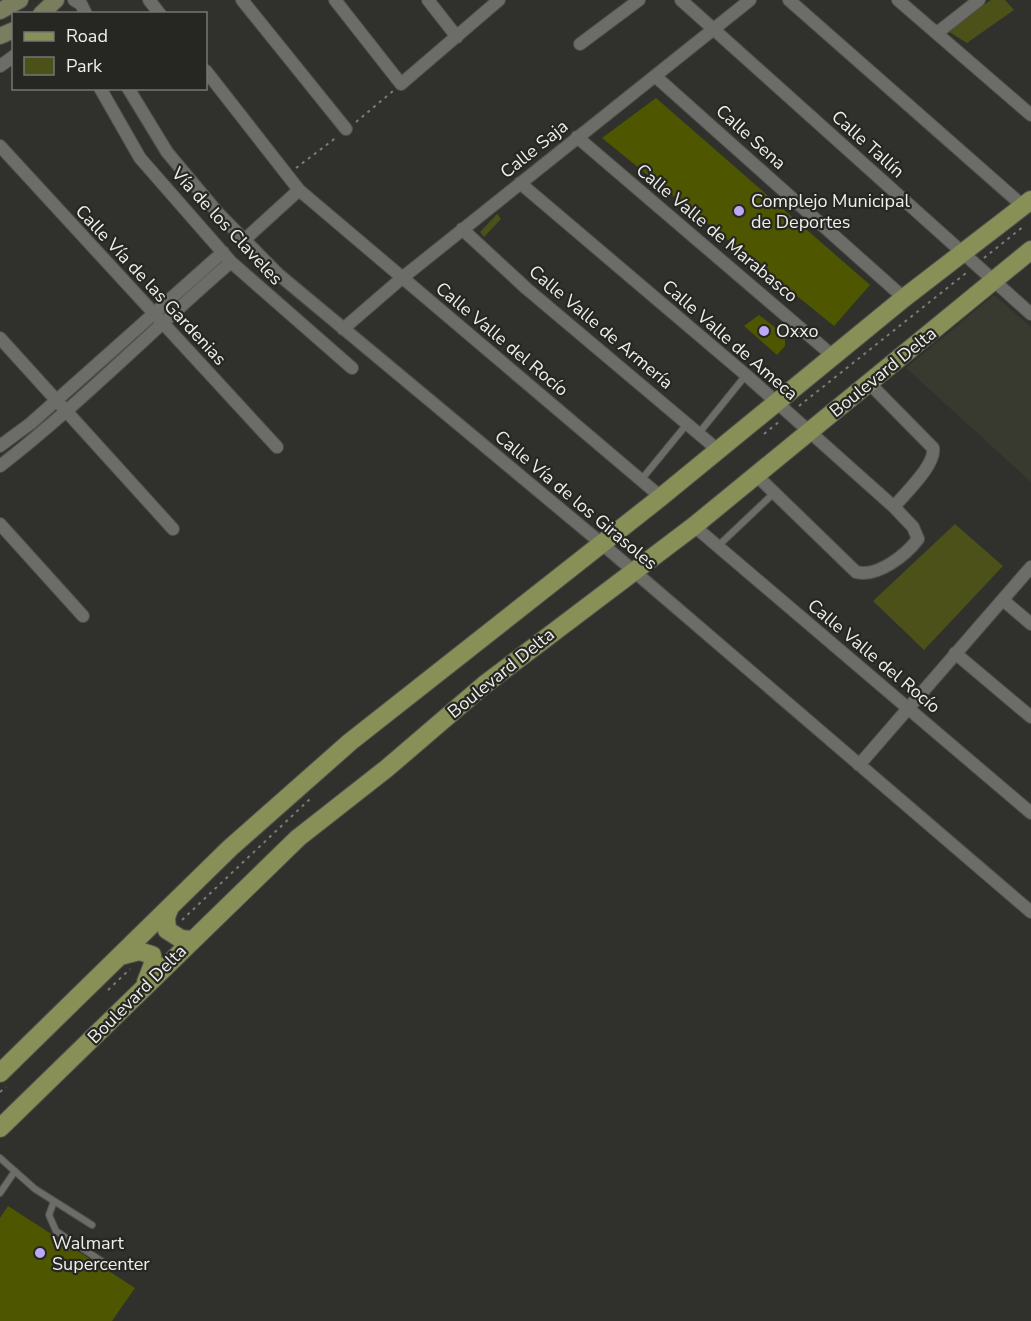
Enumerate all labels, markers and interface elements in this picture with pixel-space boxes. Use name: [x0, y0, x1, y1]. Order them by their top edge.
legend: [12, 12, 207, 90]
text: Road: [66, 24, 108, 48]
text: Park: [66, 54, 103, 78]
street label: Calle Sena: [711, 99, 791, 175]
street label: Calle Tallín: [826, 105, 910, 183]
street label: Calle Saja: [495, 114, 573, 184]
street label: Calle Valle de Marabasco: [631, 158, 803, 308]
street label: Vía de los Claveles: [165, 161, 288, 290]
place label: Complejo Municipal de Deportes: [751, 189, 911, 234]
street label: Calle Vía de las Gardenias: [70, 200, 232, 370]
marker: Complejo Municipal de Deportes: [732, 204, 746, 218]
street label: Calle Valle de Armería: [524, 260, 678, 394]
street label: Calle Valle de Ameca: [657, 274, 803, 406]
street label: Calle Valle del Rocío: [431, 276, 573, 402]
place label: Oxxo: [776, 319, 819, 343]
street label: Boulevard Delta: [825, 321, 941, 423]
marker: Oxxo: [757, 324, 771, 338]
street label: Calle Vía de los Girasoles: [490, 425, 662, 575]
street label: Calle Valle del Rocío: [803, 593, 945, 719]
street label: Boulevard Delta: [443, 622, 559, 724]
street label: Boulevard Delta: [82, 939, 192, 1049]
place label: Walmart Supercenter: [52, 1231, 150, 1276]
marker: Walmart Supercenter: [33, 1246, 47, 1260]

